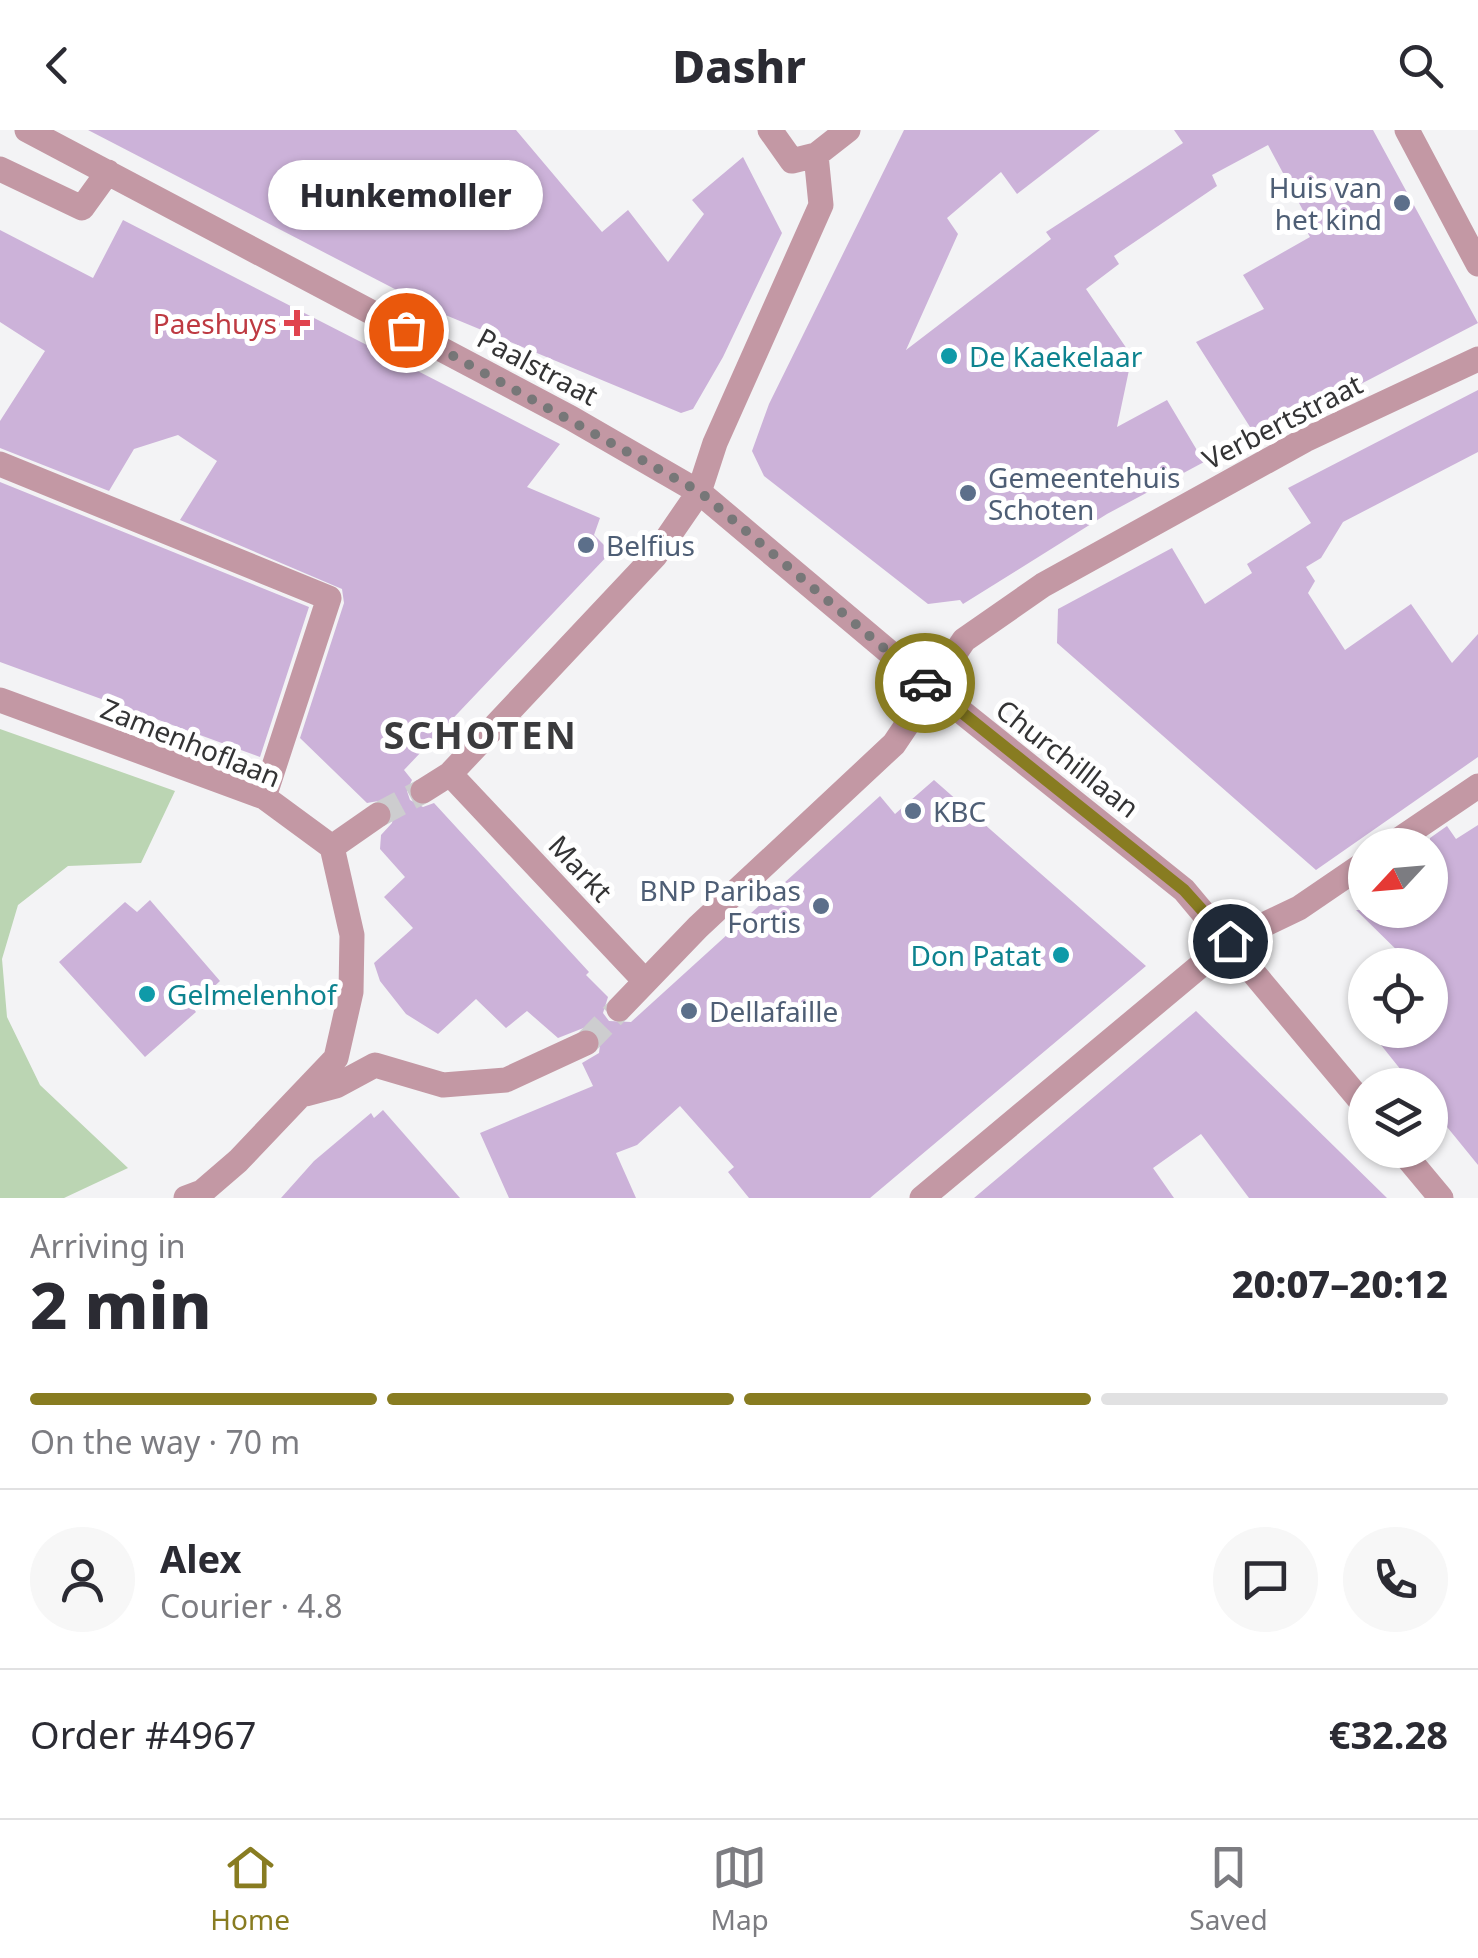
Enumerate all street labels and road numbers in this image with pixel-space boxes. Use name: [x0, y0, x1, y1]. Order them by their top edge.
street label: Paalstraat: [471, 318, 605, 414]
street label: Verbertstraat: [1196, 364, 1368, 478]
street label: Zamenhoflaan: [95, 689, 287, 795]
street label: Churchilllaan: [989, 690, 1147, 826]
street label: Markt: [541, 827, 621, 909]

